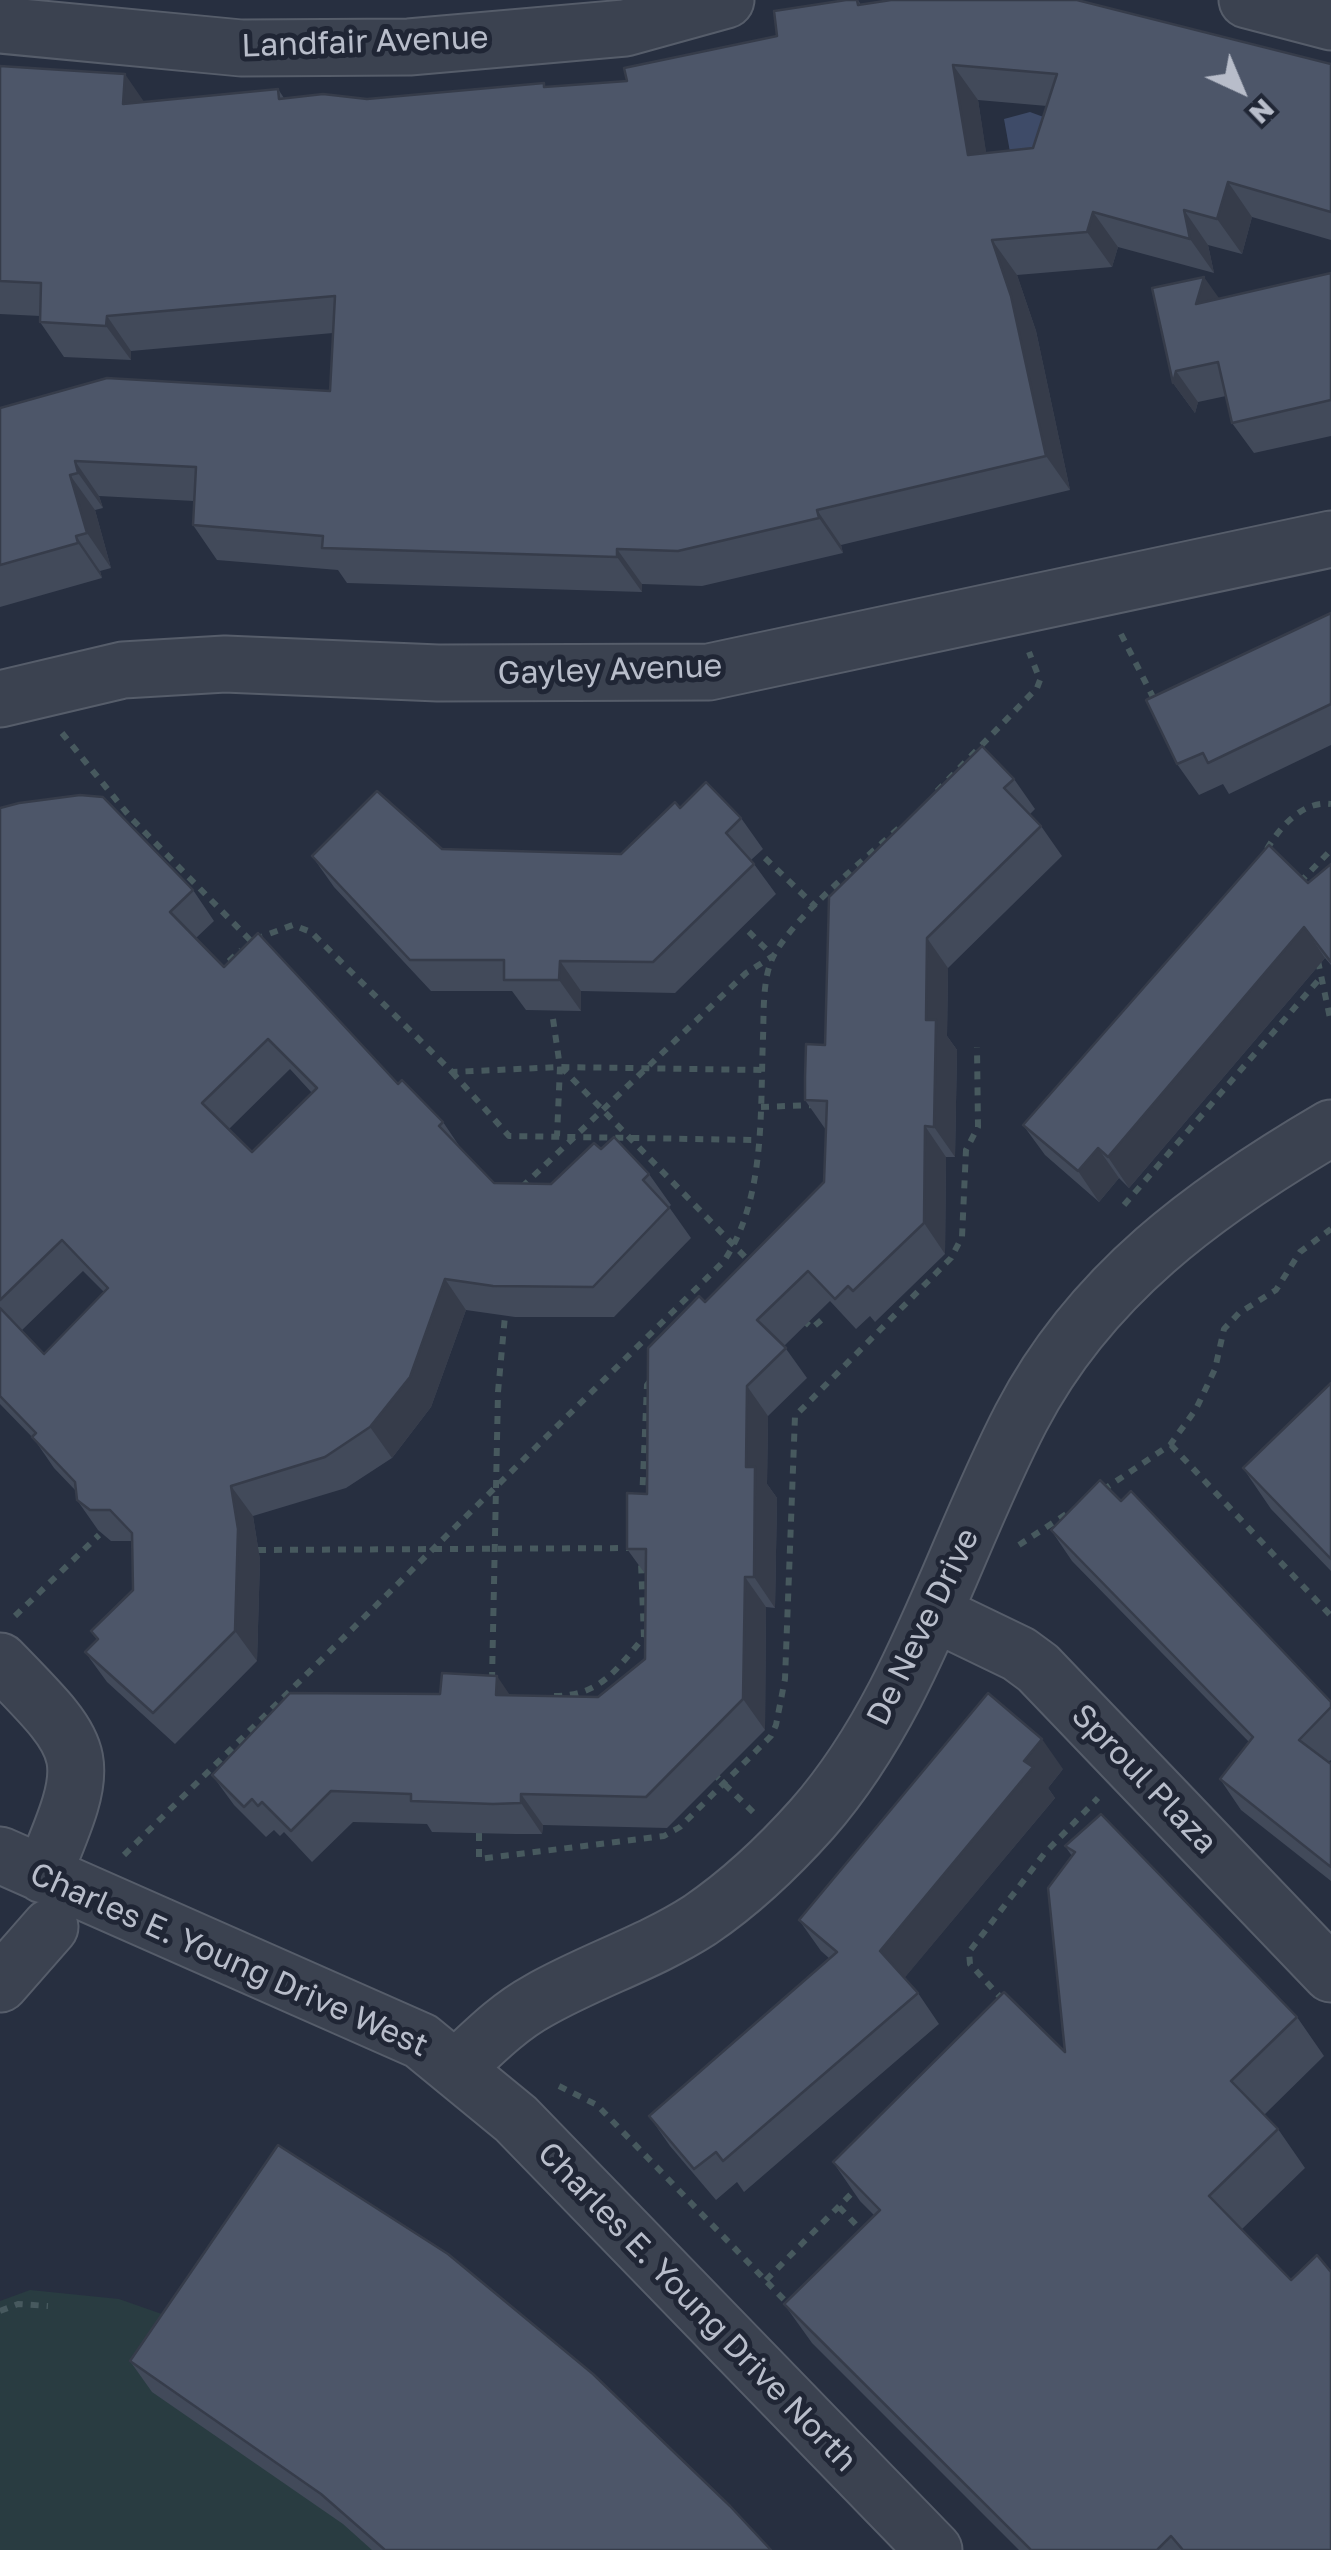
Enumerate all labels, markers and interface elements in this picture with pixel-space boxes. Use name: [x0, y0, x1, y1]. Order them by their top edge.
street label: Landfair Avenue: [241, 18, 489, 66]
north arrow: [1191, 40, 1291, 140]
text: N: [1243, 93, 1281, 131]
street label: Gayley Avenue: [497, 647, 723, 693]
street label: De Neve Drive: [859, 1522, 987, 1732]
street label: Sproul Plaza: [1063, 1696, 1225, 1862]
street label: Charles E. Young Drive West: [24, 1855, 434, 2065]
street label: Charles E. Young Drive North: [529, 2134, 865, 2480]

